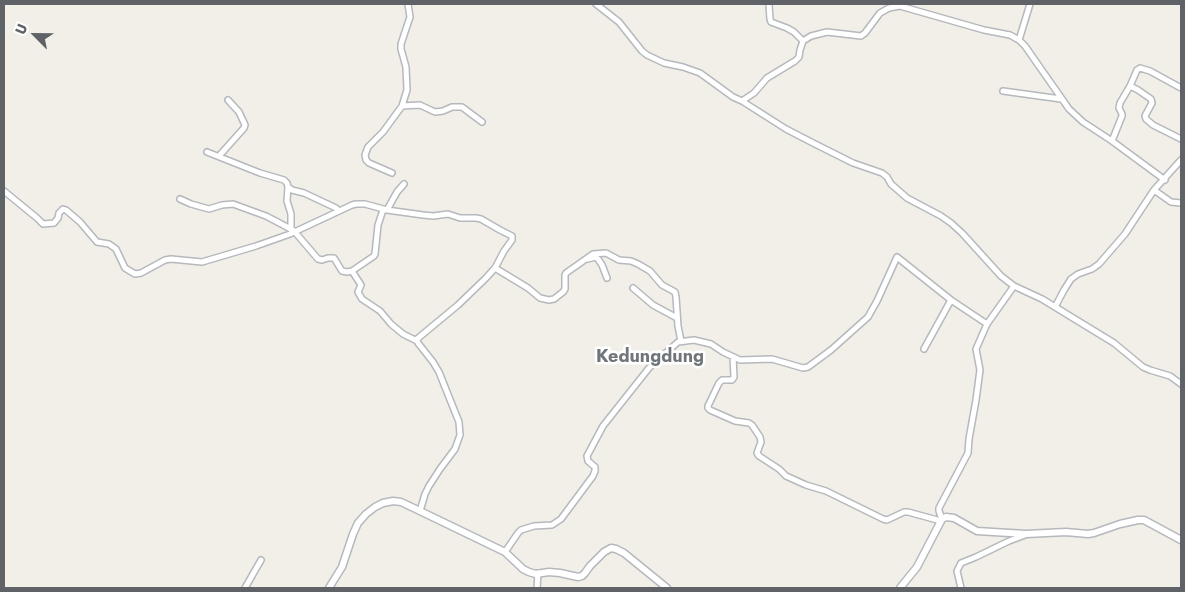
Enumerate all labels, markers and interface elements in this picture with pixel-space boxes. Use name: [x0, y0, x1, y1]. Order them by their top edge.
north arrow: [10, 10, 60, 60]
text: U: [10, 21, 32, 38]
district label: Kedungdung: [596, 347, 704, 369]

